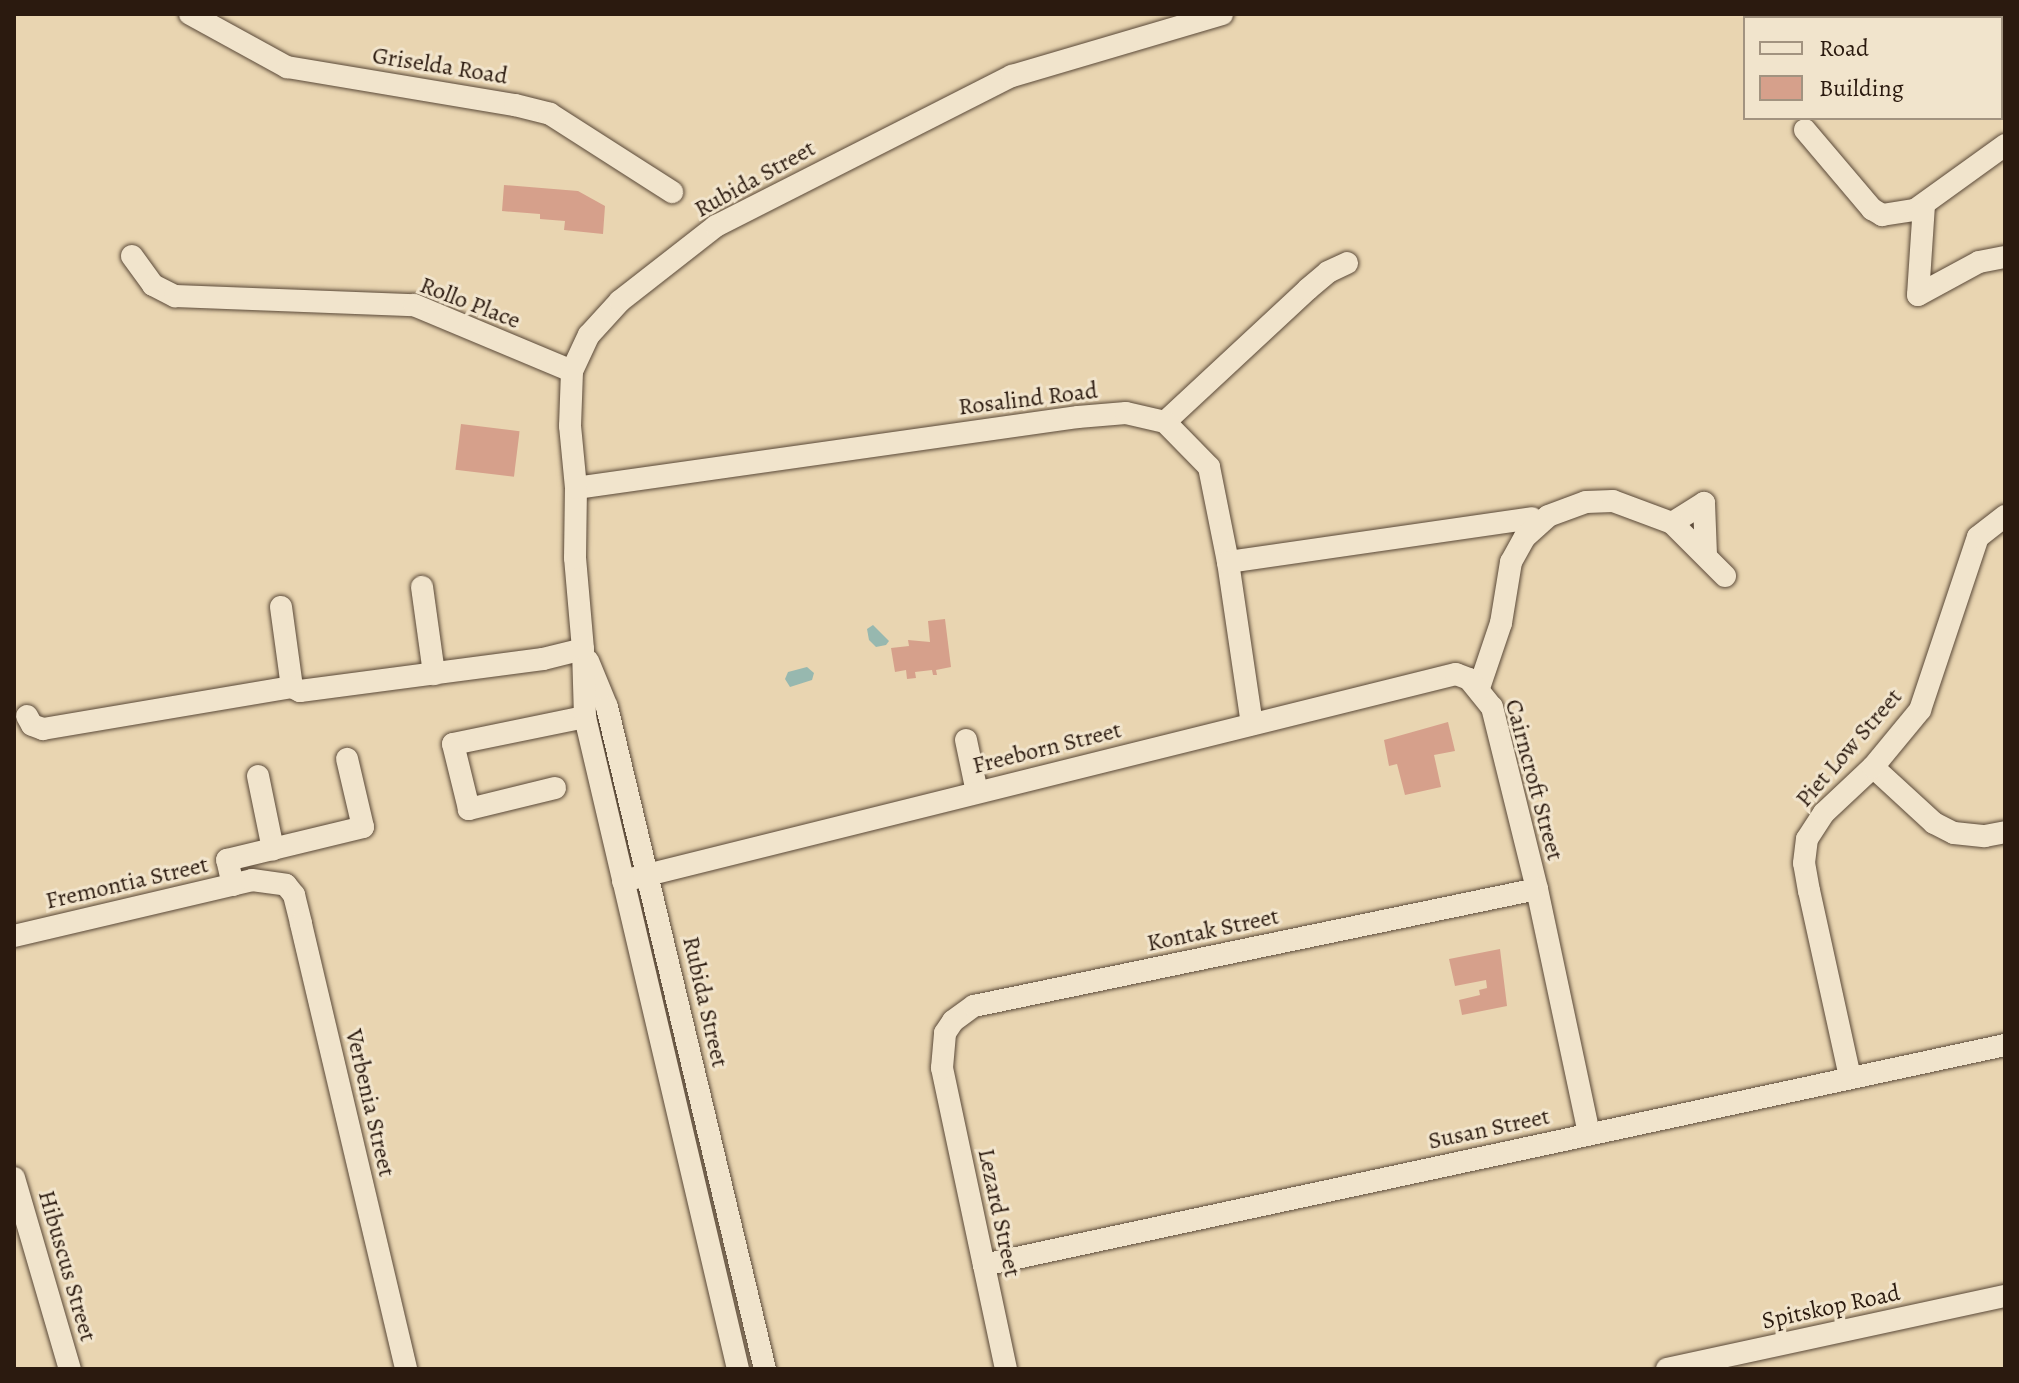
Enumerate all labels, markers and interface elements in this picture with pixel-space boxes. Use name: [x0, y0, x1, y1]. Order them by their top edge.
legend: [1743, 16, 2003, 120]
text: Road: [1819, 32, 1869, 64]
street label: Griselda Road: [370, 41, 510, 91]
text: Building: [1819, 72, 1904, 104]
street label: Rubida Street: [690, 134, 820, 224]
street label: Rollo Place: [416, 271, 524, 335]
street label: Rosalind Road: [957, 376, 1099, 422]
street label: Piet Low Street: [1790, 683, 1908, 813]
street label: Cairncroft Street: [1499, 696, 1569, 864]
street label: Freeborn Street: [970, 716, 1124, 780]
street label: Fremontia Street: [43, 850, 211, 916]
street label: Kontak Street: [1144, 902, 1282, 958]
street label: Rubida Street: [676, 934, 734, 1070]
street label: Verbenia Street: [339, 1026, 401, 1180]
street label: Susan Street: [1426, 1102, 1552, 1156]
street label: Lezard Street: [971, 1146, 1027, 1280]
street label: Hibuscus Street: [32, 1187, 102, 1345]
street label: Spitskop Road: [1759, 1278, 1903, 1336]

